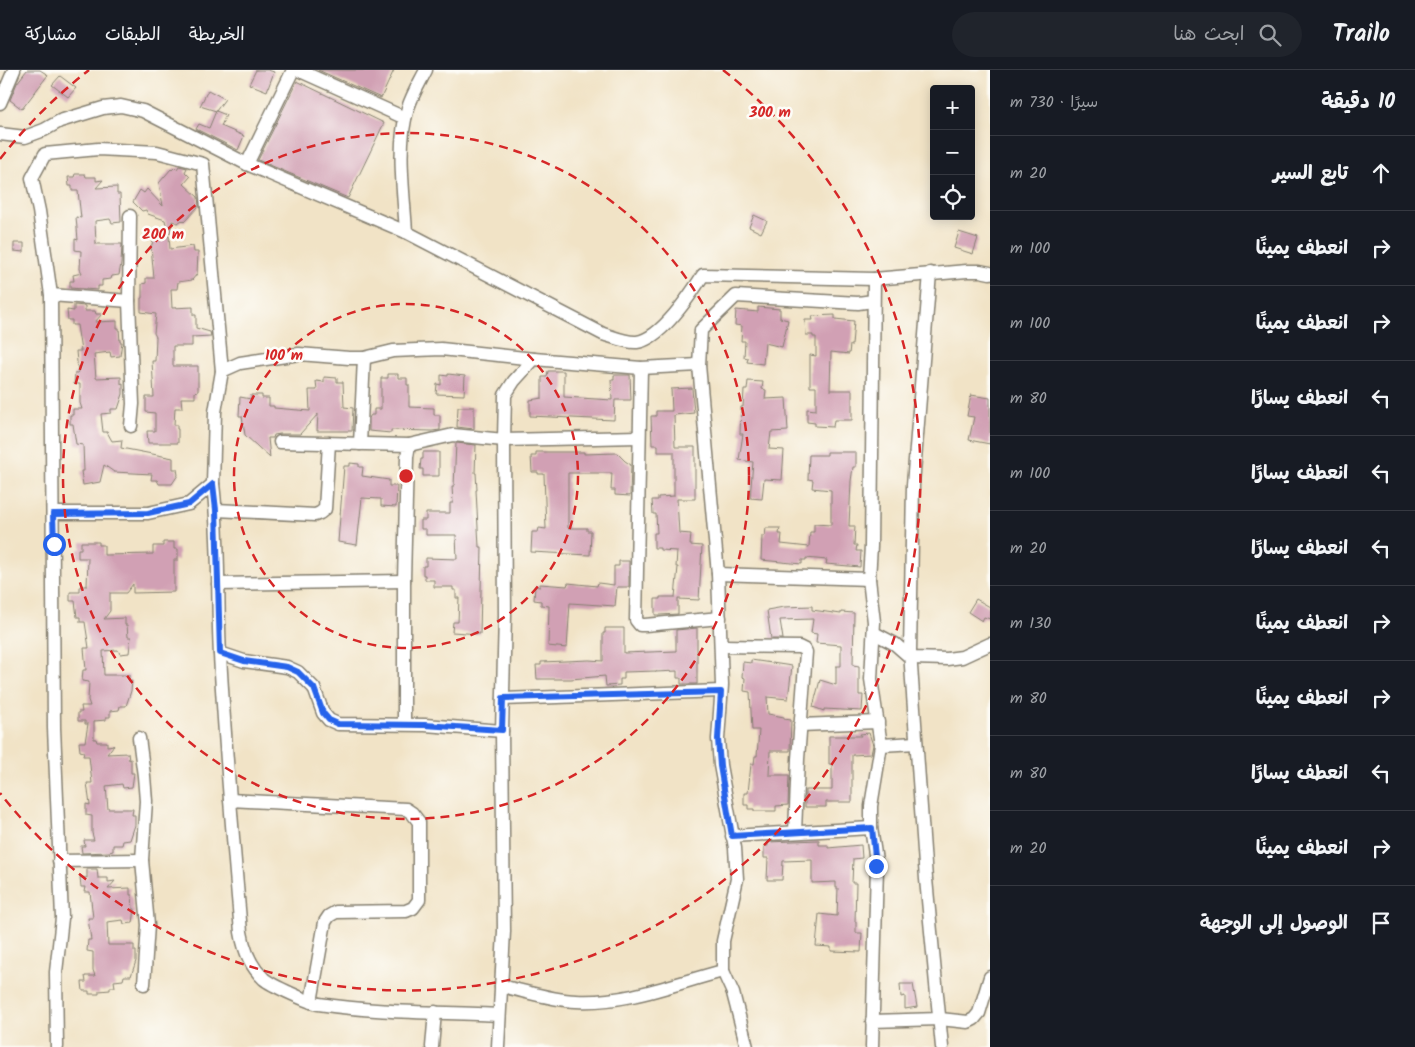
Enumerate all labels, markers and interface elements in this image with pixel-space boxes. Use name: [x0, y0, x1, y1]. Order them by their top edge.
search box: [952, 12, 1302, 57]
text: Trailo: [1332, 15, 1390, 54]
text: ابحث هنا: [1173, 20, 1244, 50]
text: مشاركة: [25, 21, 77, 50]
text: الطبقات: [105, 21, 161, 50]
text: الخريطة: [189, 21, 245, 50]
icon: search: [1256, 21, 1284, 49]
map controls: [930, 85, 975, 220]
button: +: [930, 85, 975, 130]
text: 10 دقيقة: [1321, 86, 1395, 119]
text: سيرًا · 730 m: [1010, 90, 1098, 115]
text: 300 m: [748, 101, 791, 125]
button: −: [930, 130, 975, 175]
text: تابع السير: [1273, 159, 1348, 189]
icon: ahead: [1367, 159, 1395, 187]
text: 20 m: [1010, 161, 1046, 186]
button: locate: [930, 175, 975, 220]
text: 200 m: [142, 223, 184, 247]
text: انعطف يمينًا: [1256, 234, 1348, 264]
icon: right: [1367, 234, 1395, 262]
text: 100 m: [1010, 236, 1050, 261]
text: انعطف يمينًا: [1256, 309, 1348, 339]
icon: right: [1367, 309, 1395, 337]
text: 100 m: [1010, 311, 1050, 336]
text: 100 m: [265, 344, 303, 368]
text: انعطف يسارًا: [1251, 384, 1348, 414]
icon: left: [1367, 384, 1395, 412]
text: 80 m: [1010, 386, 1047, 411]
text: انعطف يسارًا: [1251, 459, 1348, 489]
icon: left: [1367, 459, 1395, 487]
text: 100 m: [1010, 461, 1050, 486]
centre of rings: [397, 467, 415, 485]
route start: [43, 533, 66, 556]
text: انعطف يسارًا: [1251, 534, 1348, 564]
icon: left: [1367, 534, 1395, 562]
text: 20 m: [1010, 536, 1046, 561]
text: انعطف يمينًا: [1256, 609, 1348, 639]
icon: right: [1367, 609, 1395, 637]
text: 130 m: [1010, 611, 1051, 636]
text: انعطف يمينًا: [1256, 684, 1348, 714]
icon: right: [1367, 684, 1395, 712]
text: 80 m: [1010, 686, 1047, 711]
text: انعطف يسارًا: [1251, 759, 1348, 789]
icon: left: [1367, 759, 1395, 787]
text: 80 m: [1010, 761, 1047, 786]
text: انعطف يمينًا: [1256, 834, 1348, 864]
icon: right: [1367, 834, 1395, 862]
text: 20 m: [1010, 836, 1046, 861]
route end: [865, 855, 888, 878]
text: الوصول إلى الوجهة: [1200, 909, 1348, 939]
icon: arrive: [1367, 909, 1395, 937]

